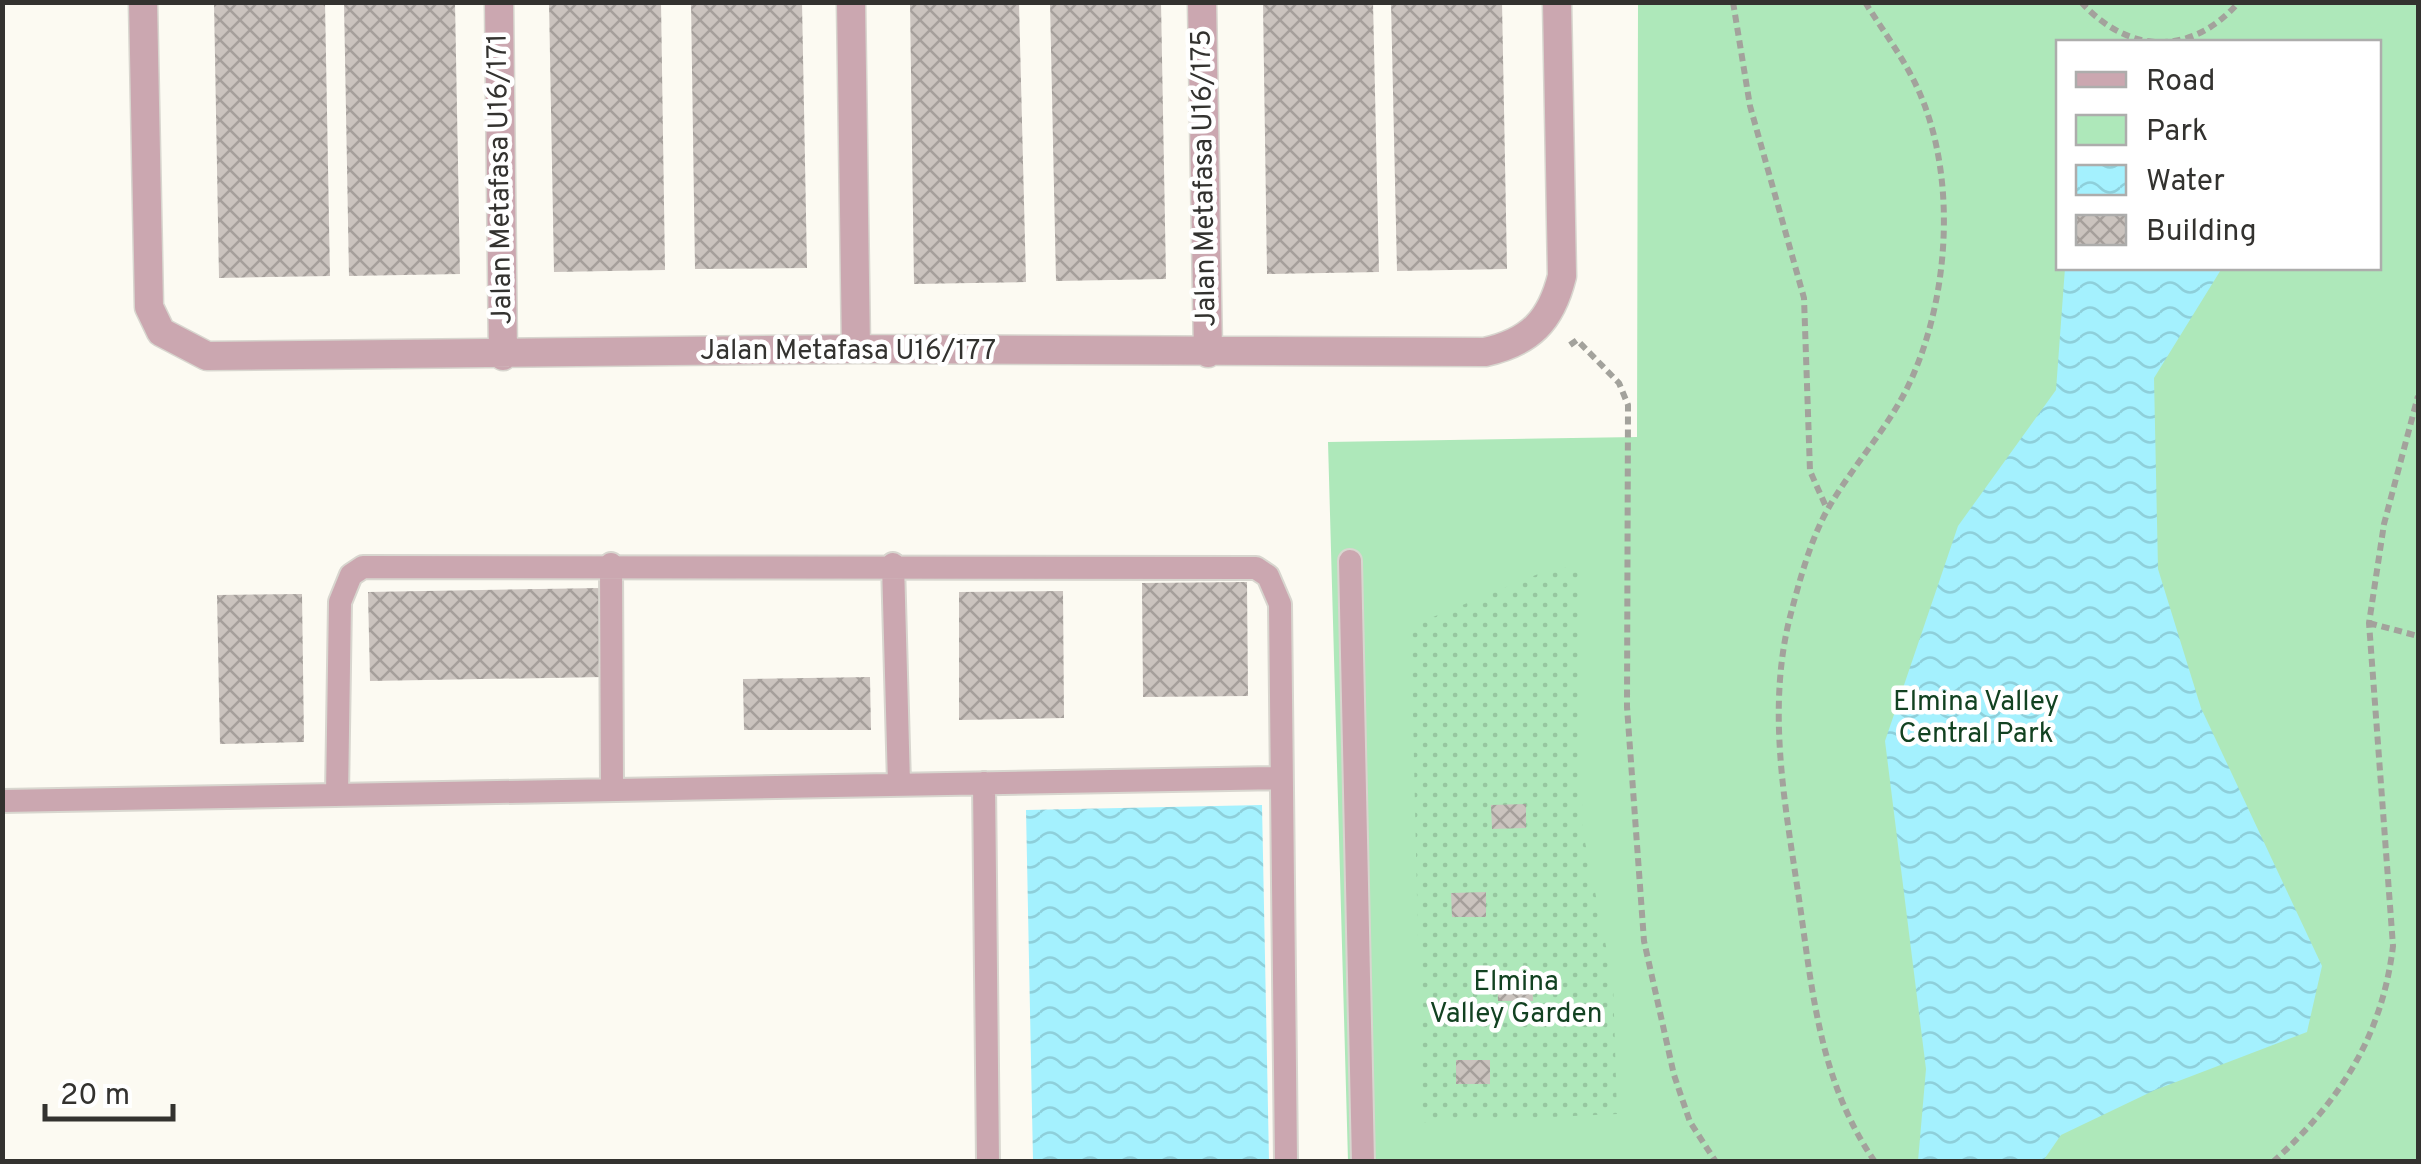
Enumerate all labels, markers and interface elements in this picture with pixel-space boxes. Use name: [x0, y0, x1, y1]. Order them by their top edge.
street label: Jalan Metafasa U16/175: [1184, 29, 1226, 327]
street label: Jalan Metafasa U16/171: [480, 33, 522, 325]
legend: [2056, 40, 2381, 270]
text: Road: [2146, 64, 2215, 101]
text: Park: [2146, 114, 2208, 151]
text: Water: [2146, 164, 2225, 201]
text: Building: [2146, 214, 2257, 251]
street label: Jalan Metafasa U16/177: [700, 334, 996, 370]
park label: Elmina Valley Central Park: [1893, 685, 2059, 753]
park label: Elmina Valley Garden: [1430, 965, 1602, 1033]
scale bar: [45, 1059, 172, 1121]
text: 20 m: [60, 1078, 130, 1115]

